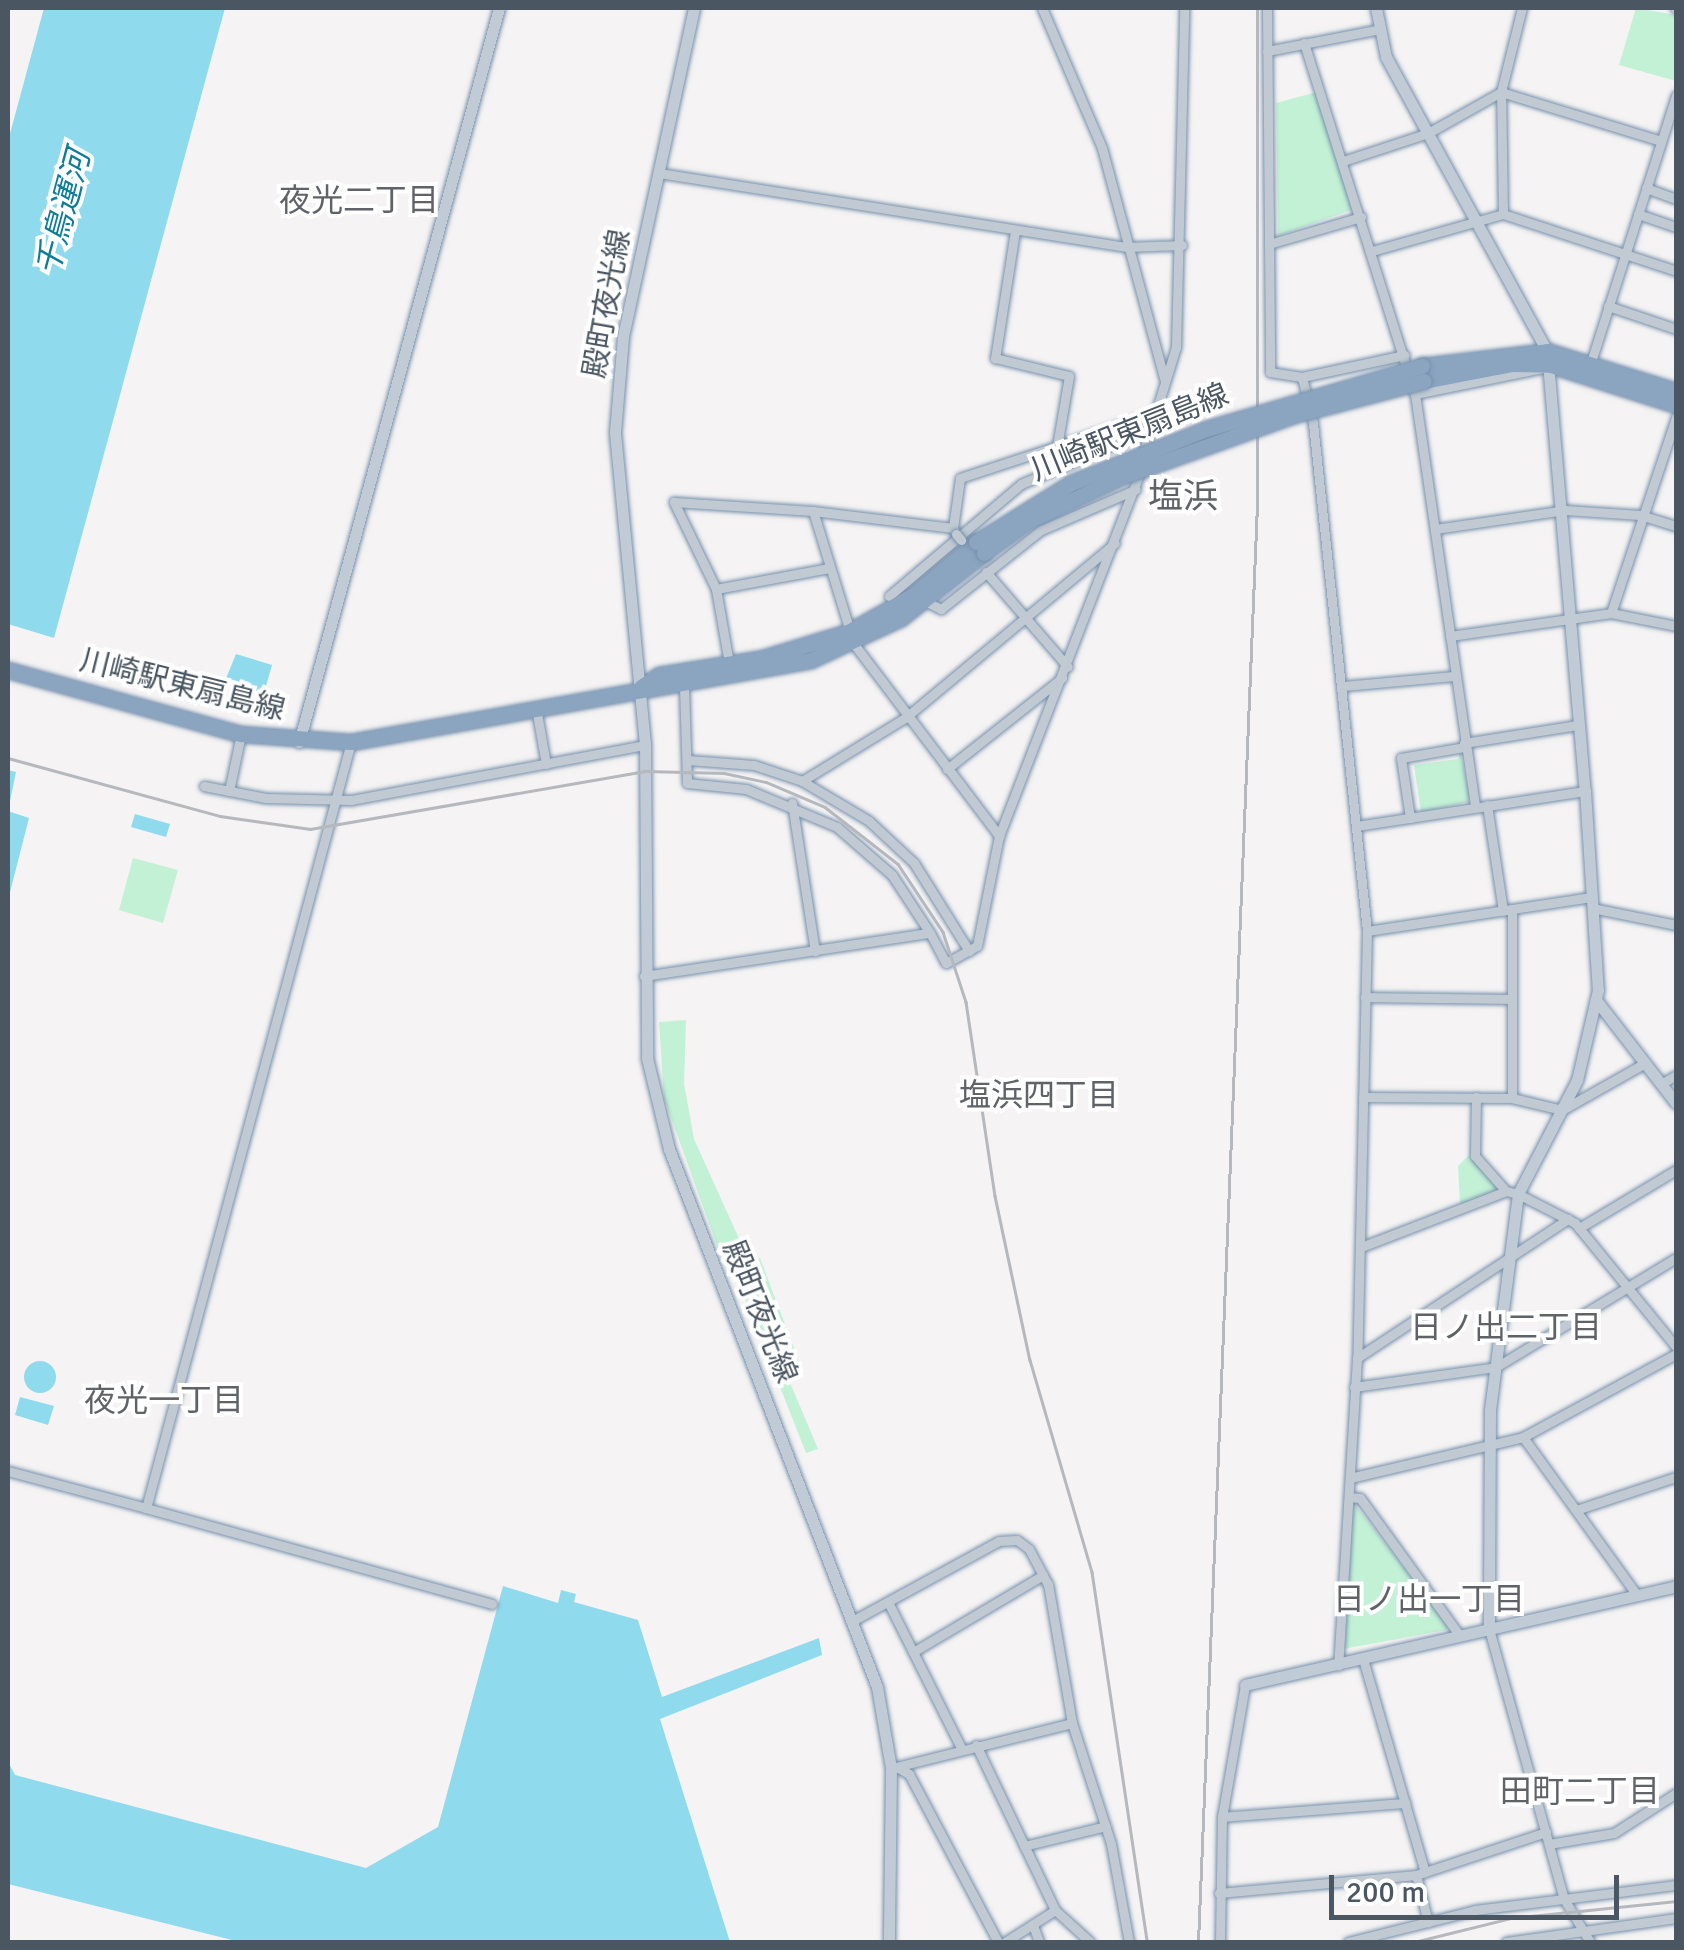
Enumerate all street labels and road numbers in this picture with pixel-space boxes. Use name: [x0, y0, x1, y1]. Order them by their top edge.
street label: 殿町夜光線: [577, 227, 639, 381]
street label: 川崎駅東扇島線: [1026, 377, 1234, 489]
street label: 川崎駅東扇島線: [76, 643, 288, 729]
street label: 殿町夜光線: [714, 1236, 804, 1388]

